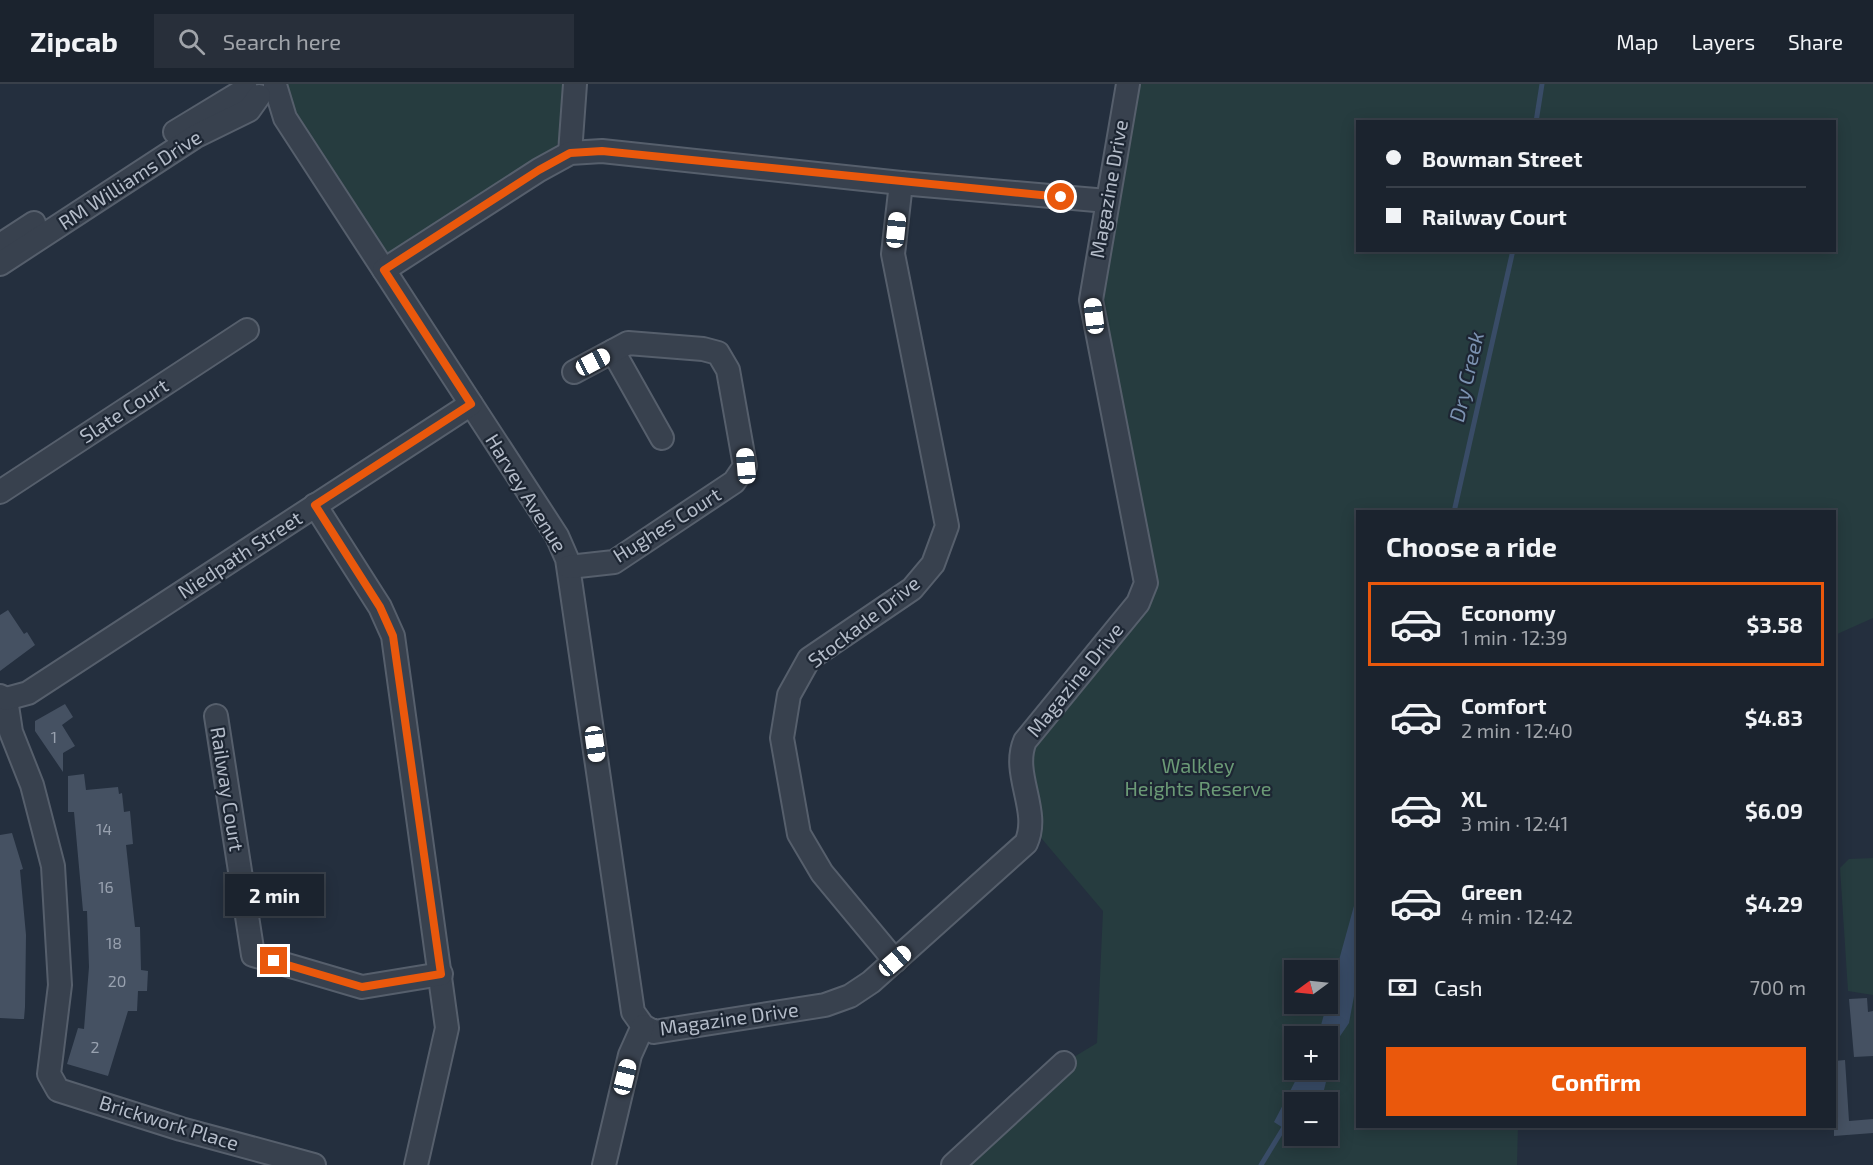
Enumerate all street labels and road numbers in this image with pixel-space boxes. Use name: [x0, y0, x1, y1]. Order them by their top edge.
street label: Magazine Drive: [1084, 118, 1132, 260]
street label: RM Williams Drive: [54, 124, 205, 234]
street label: Slate Court: [75, 372, 173, 448]
street label: Harvey Avenue: [481, 429, 573, 556]
street label: Hughes Court: [608, 481, 725, 567]
street label: Niedpath Street: [173, 505, 306, 603]
street label: Stockade Drive: [803, 570, 924, 672]
street label: Magazine Drive: [1021, 617, 1128, 741]
street label: Railway Court: [206, 725, 250, 853]
street label: Magazine Drive: [658, 996, 800, 1040]
street label: Brickwork Place: [97, 1089, 242, 1155]

